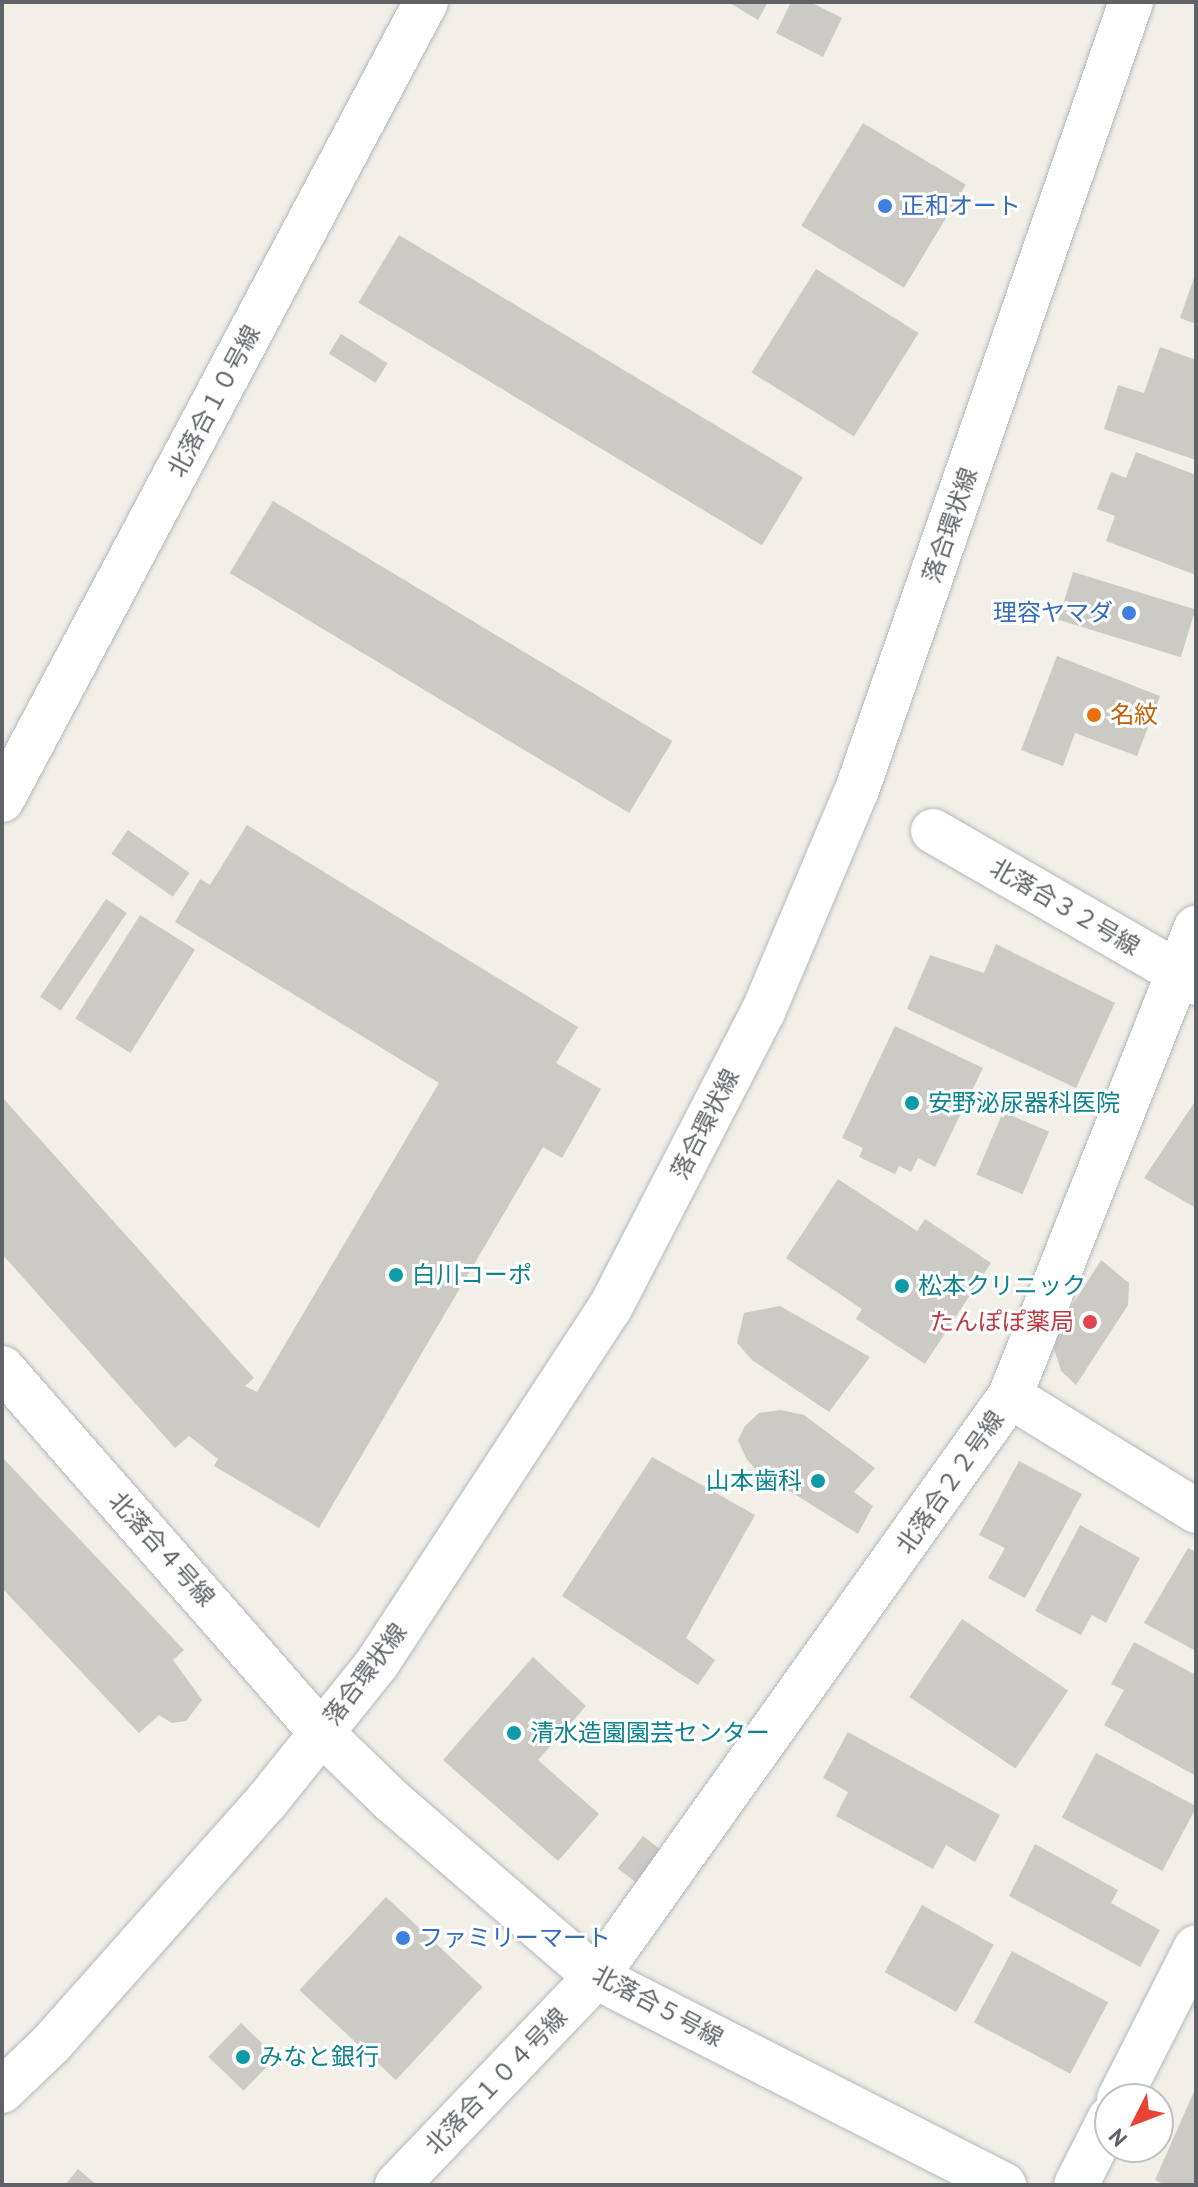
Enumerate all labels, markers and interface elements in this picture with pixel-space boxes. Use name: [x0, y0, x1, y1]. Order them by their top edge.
place label: 正和オート: [901, 192, 1021, 220]
marker: 正和オート: [876, 197, 894, 215]
street label: 北落合１０号線: [162, 320, 266, 482]
street label: 落合環状線: [917, 464, 983, 586]
place label: 理容ヤマダ: [993, 599, 1113, 627]
marker: 理容ヤマダ: [1120, 604, 1138, 622]
place label: 名紋: [1110, 701, 1158, 729]
marker: 名紋: [1085, 706, 1103, 724]
street label: 北落合３２号線: [985, 853, 1145, 961]
street label: 落合環状線: [665, 1064, 745, 1184]
place label: 安野泌尿器科医院: [928, 1089, 1120, 1117]
marker: 安野泌尿器科医院: [903, 1094, 921, 1112]
place label: 白川コーポ: [412, 1261, 532, 1289]
marker: 白川コーポ: [387, 1266, 405, 1284]
place label: 松本クリニック: [918, 1272, 1086, 1300]
marker: 松本クリニック: [893, 1277, 911, 1295]
place label: たんぽぽ薬局: [930, 1308, 1074, 1336]
marker: たんぽぽ薬局: [1081, 1313, 1099, 1331]
street label: 北落合２２号線: [890, 1405, 1010, 1559]
place label: 山本歯科: [706, 1467, 802, 1495]
marker: 山本歯科: [809, 1472, 827, 1490]
street label: 北落合４号線: [103, 1486, 221, 1612]
street label: 落合環状線: [317, 1617, 413, 1731]
place label: 清水造園園芸センター: [530, 1719, 770, 1747]
marker: 清水造園園芸センター: [505, 1724, 523, 1742]
place label: ファミリーマート: [419, 1924, 611, 1952]
marker: ファミリーマート: [394, 1929, 412, 1947]
street label: 北落合５号線: [588, 1959, 728, 2053]
street label: 北落合１０４号線: [419, 2002, 573, 2160]
place label: みなと銀行: [259, 2043, 379, 2071]
marker: みなと銀行: [234, 2048, 252, 2066]
north arrow: [1094, 2083, 1174, 2163]
text: N: [1102, 2123, 1133, 2152]

